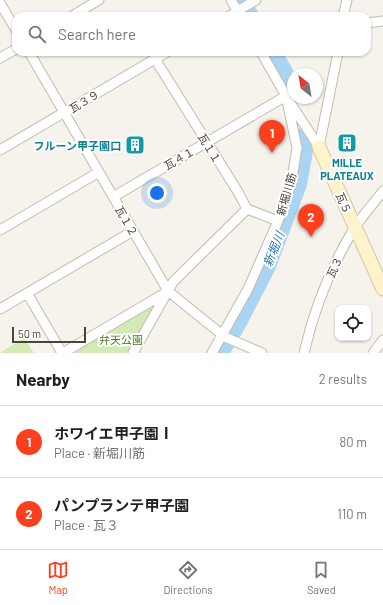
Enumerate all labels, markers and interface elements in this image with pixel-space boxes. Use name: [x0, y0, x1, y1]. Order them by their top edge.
search box: [12, 12, 371, 56]
icon: search: [26, 23, 48, 45]
text: Search here: [58, 25, 136, 43]
north arrow: [287, 68, 323, 104]
street label: 瓦３９: [67, 87, 101, 115]
pin: 1: [259, 120, 285, 153]
street label: 瓦１１: [196, 131, 224, 165]
building icon: MILLE PLATEAUX: [336, 132, 358, 154]
building icon: フルーン甲子園口: [124, 134, 146, 156]
place label: フルーン甲子園口: [34, 139, 121, 152]
street label: 瓦４１: [161, 144, 197, 172]
place label: MILLE PLATEAUX: [320, 156, 374, 182]
street label: 新堀川筋: [274, 171, 298, 217]
your location: [147, 183, 167, 203]
street label: 瓦５: [334, 190, 354, 216]
street label: 瓦１２: [113, 203, 141, 239]
pin: 2: [298, 204, 324, 237]
water label: 新堀川: [260, 228, 287, 268]
street label: 瓦３: [323, 254, 345, 280]
map controls: [335, 305, 371, 341]
button: locate: [335, 305, 371, 341]
scale bar: [12, 325, 86, 344]
text: 50 m: [18, 327, 41, 340]
park label: 弁天公園: [99, 333, 143, 346]
text: Nearby: [16, 369, 70, 389]
text: 2 results: [319, 371, 367, 387]
text: ホワイエ甲子園Ⅰ: [54, 424, 174, 442]
text: 1: [27, 434, 31, 450]
text: 80 m: [340, 434, 367, 450]
text: Place · 新堀川筋: [54, 445, 145, 461]
text: パンプランテ甲子園: [54, 496, 189, 514]
text: 2: [25, 506, 33, 522]
text: 110 m: [337, 506, 367, 522]
text: Place · 瓦３: [54, 517, 119, 533]
tab: Map: [47, 559, 69, 596]
tab: Directions: [163, 559, 213, 596]
tab: Saved: [307, 559, 336, 596]

